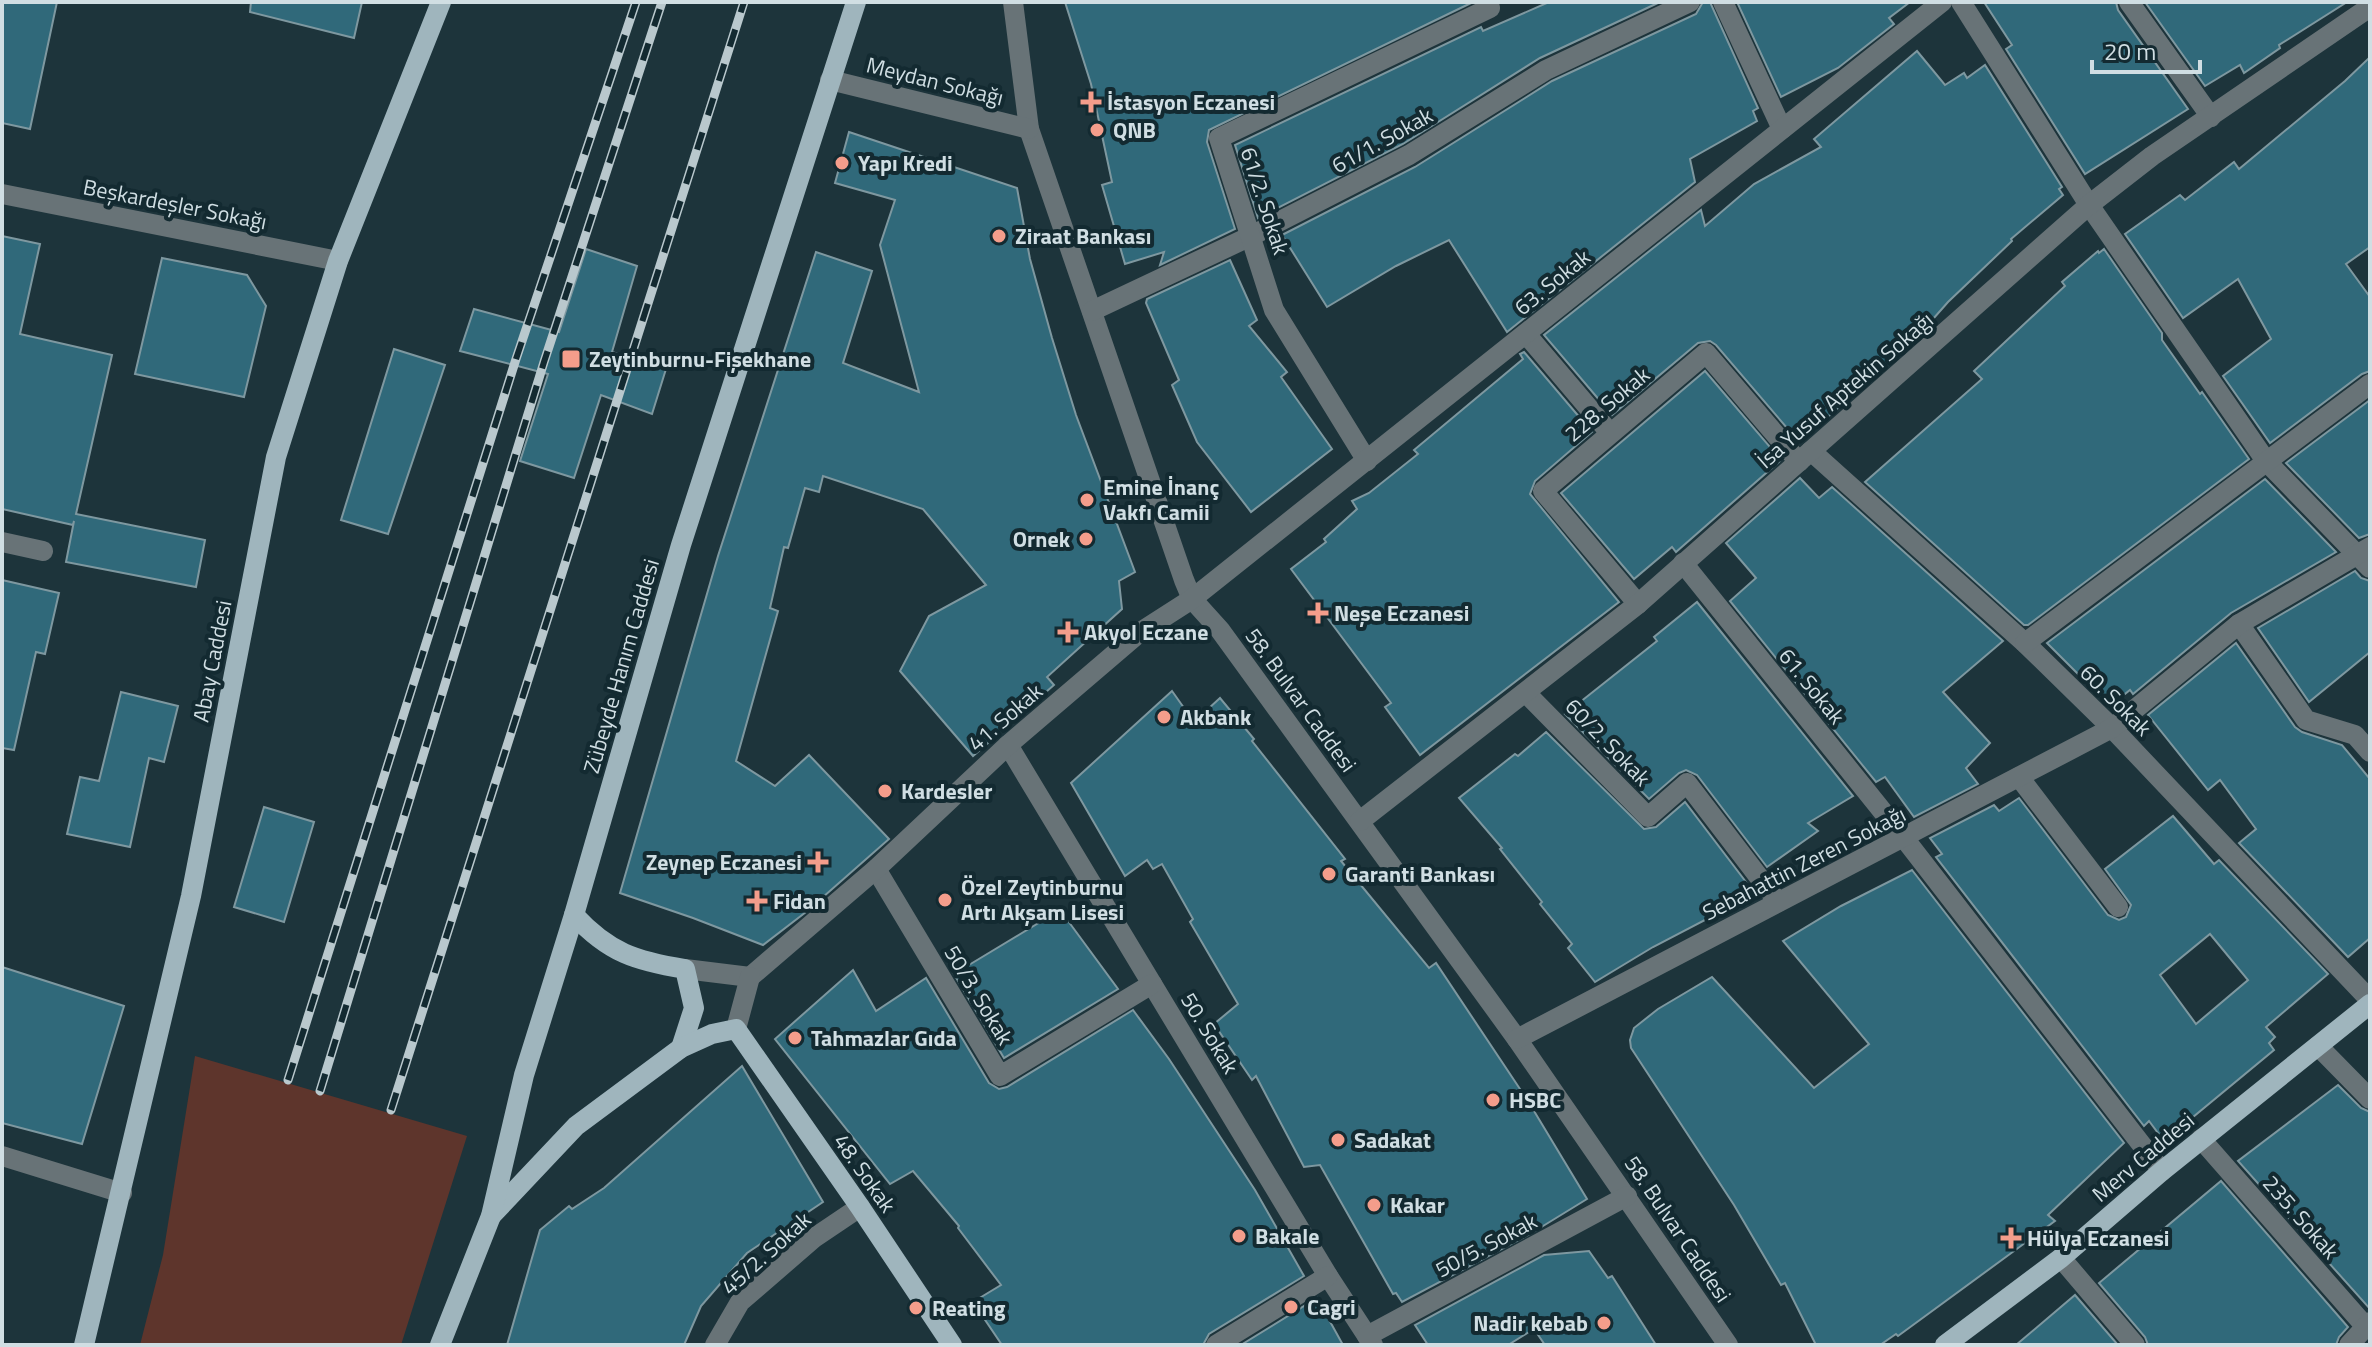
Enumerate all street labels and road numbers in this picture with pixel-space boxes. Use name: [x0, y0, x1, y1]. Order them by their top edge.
street label: Meydan Sokağı: [863, 48, 1007, 114]
street label: 61/1. Sokak: [1325, 98, 1439, 182]
street label: 61/2. Sokak: [1232, 143, 1298, 260]
street label: Beşkardeşler Sokağı: [80, 170, 270, 238]
street label: 63. Sokak: [1506, 240, 1598, 323]
street label: İsa Yusuf Aptekin Sokağı: [1749, 304, 1941, 476]
street label: 228. Sokak: [1557, 358, 1657, 450]
street label: Zübeyde Hanım Caddesi: [574, 555, 668, 777]
street label: Abay Caddesi: [184, 597, 240, 725]
street label: 58. Bulvar Caddesi: [1237, 621, 1365, 779]
street label: 61. Sokak: [1771, 640, 1854, 732]
street label: 60. Sokak: [2072, 656, 2160, 744]
street label: 41. Sokak: [960, 674, 1050, 759]
street label: 60/2. Sokak: [1557, 690, 1659, 794]
street label: Sebahattin Zeren Sokağı: [1696, 797, 1912, 929]
street label: 50/3. Sokak: [936, 939, 1022, 1052]
street label: 50. Sokak: [1172, 986, 1248, 1081]
street label: Merv Caddesi: [2084, 1104, 2202, 1210]
street label: 48. Sokak: [825, 1126, 905, 1220]
street label: 58. Bulvar Caddesi: [1616, 1149, 1740, 1309]
street label: 235. Sokak: [2255, 1167, 2348, 1267]
street label: 45/2. Sokak: [713, 1203, 819, 1303]
street label: 50/5. Sokak: [1429, 1204, 1543, 1286]

